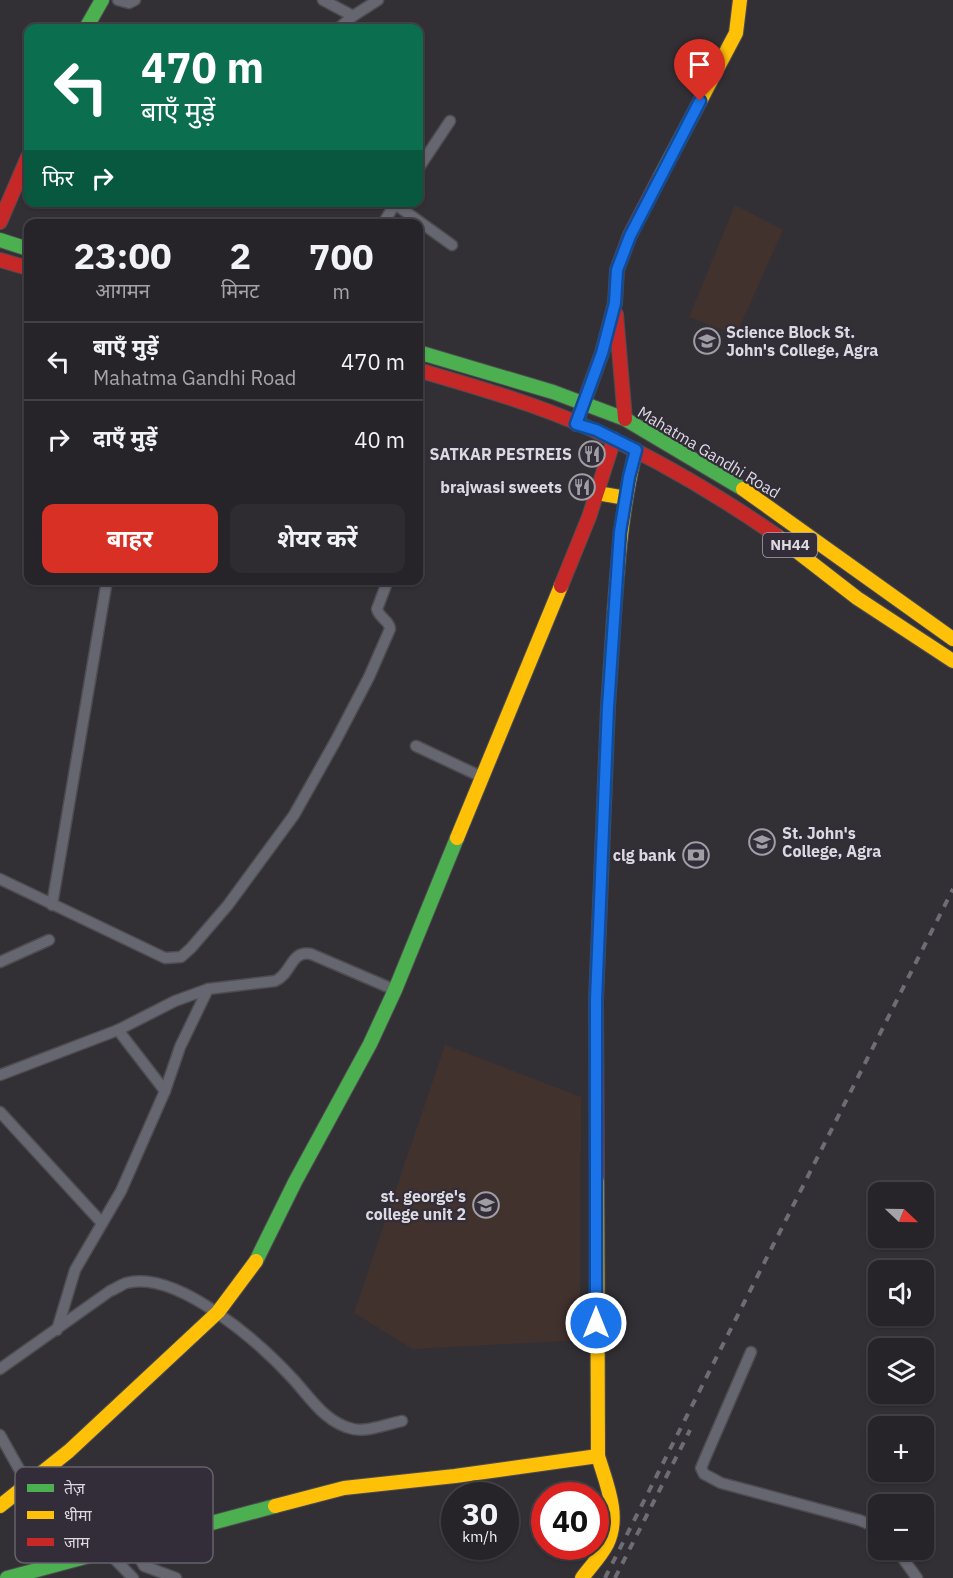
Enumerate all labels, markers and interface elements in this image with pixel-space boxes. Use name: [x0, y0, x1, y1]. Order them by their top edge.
pin: [674, 39, 725, 101]
text: 470 m: [141, 40, 264, 95]
icon: left: [42, 48, 120, 126]
icon: arrive: [683, 48, 716, 81]
text: बाएँ मुड़ें: [141, 93, 215, 128]
icon: right: [86, 162, 119, 195]
text: फिर: [42, 163, 74, 192]
text: 23:00: [73, 232, 172, 279]
text: 2: [229, 232, 251, 279]
text: 700: [309, 233, 374, 280]
text: आगमन: [95, 277, 150, 304]
text: मिनट: [221, 277, 259, 304]
text: m: [332, 278, 350, 305]
place label: Science Block St. John's College, Agra: [726, 322, 878, 360]
school or university icon: Science Block St. John's College, Agra: [692, 326, 722, 356]
text: बाएँ मुड़ें: [93, 332, 159, 361]
icon: left: [42, 345, 75, 378]
text: 470 m: [341, 347, 405, 376]
text: Mahatma Gandhi Road: [93, 364, 296, 391]
street label: Mahatma Gandhi Road: [634, 402, 784, 502]
icon: right: [42, 423, 75, 456]
text: दाएँ मुड़ें: [93, 423, 157, 452]
text: 40 m: [354, 425, 405, 454]
restaurant icon: SATKAR PESTREIS: [577, 439, 607, 469]
place label: SATKAR PESTREIS: [430, 444, 572, 464]
restaurant icon: brajwasi sweets: [567, 472, 597, 502]
place label: brajwasi sweets: [440, 477, 562, 497]
button: बाहर: [42, 504, 218, 573]
button: शेयर करें: [230, 504, 405, 573]
road number: NH44: [763, 533, 817, 557]
place label: St. John's College, Agra: [782, 823, 881, 861]
school or university icon: St. John's College, Agra: [747, 827, 777, 857]
bank icon: clg bank: [681, 840, 711, 870]
place label: clg bank: [613, 845, 677, 865]
north arrow: [868, 1182, 934, 1248]
map controls: [868, 1182, 934, 1560]
place label: st. george's college unit 2: [366, 1186, 466, 1224]
school or university icon: st. george's college unit 2: [471, 1190, 501, 1220]
button: sound: [868, 1260, 934, 1326]
position arrow: [564, 1291, 628, 1355]
button: layers: [868, 1338, 934, 1404]
button: +: [868, 1416, 934, 1482]
legend: [15, 1467, 213, 1563]
text: तेज़: [64, 1478, 86, 1498]
speed limit sign: 40: [531, 1482, 609, 1560]
text: 30: [462, 1494, 498, 1533]
button: −: [868, 1494, 934, 1560]
text: धीमा: [64, 1505, 93, 1525]
text: km/h: [462, 1527, 498, 1546]
text: जाम: [64, 1532, 90, 1552]

